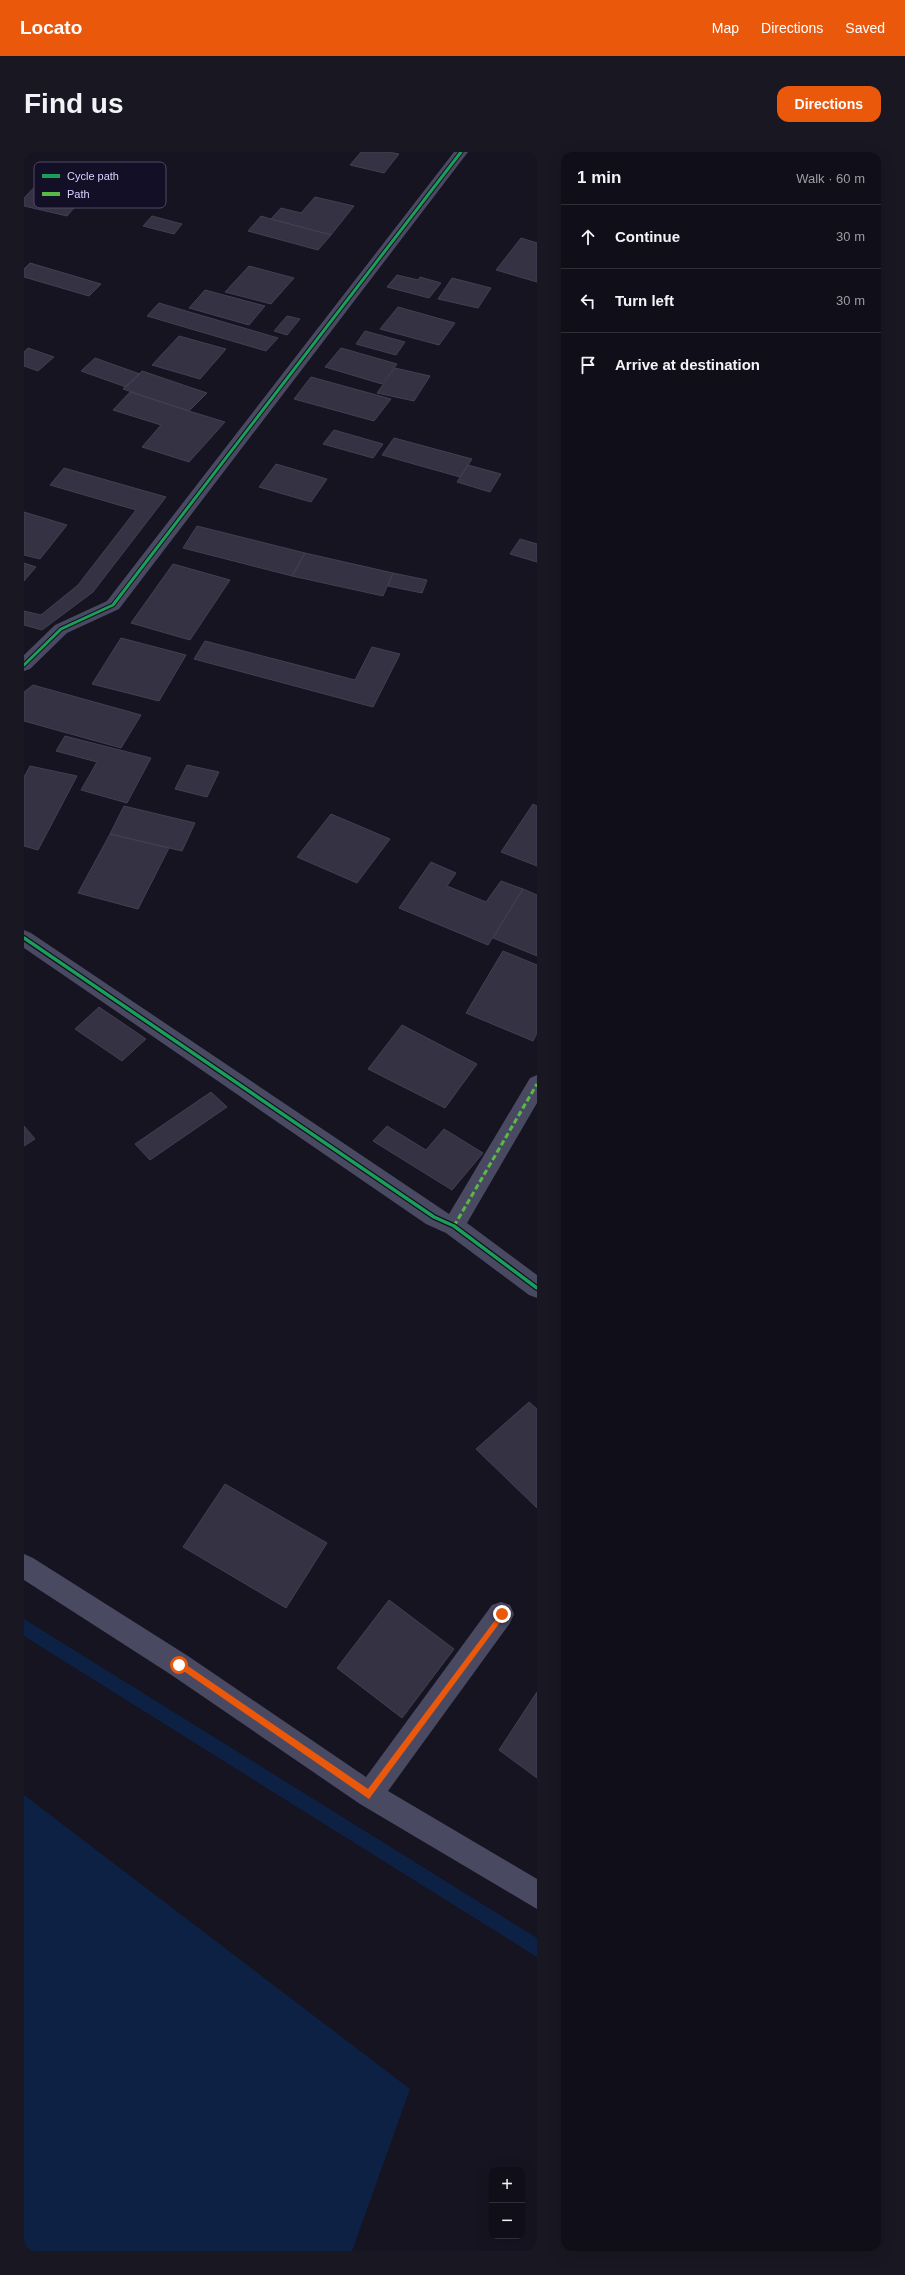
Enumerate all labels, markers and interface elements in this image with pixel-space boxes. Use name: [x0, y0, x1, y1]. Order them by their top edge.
text: Locato: [20, 17, 82, 38]
text: Map: [712, 20, 739, 36]
text: Directions: [761, 20, 823, 36]
text: Saved: [845, 20, 885, 36]
button: Directions: [777, 86, 881, 122]
text: Find us: [24, 88, 124, 119]
legend: [34, 162, 166, 208]
text: 1 min: [577, 168, 621, 187]
text: Cycle path: [67, 170, 119, 182]
text: Walk · 60 m: [796, 171, 865, 186]
text: Path: [67, 188, 90, 200]
icon: ahead: [577, 226, 599, 248]
text: Continue: [615, 228, 680, 245]
text: 30 m: [836, 229, 865, 244]
icon: left: [577, 290, 599, 312]
text: Turn left: [615, 292, 674, 309]
text: 30 m: [836, 293, 865, 308]
icon: arrive: [577, 354, 599, 376]
text: Arrive at destination: [615, 356, 760, 373]
route end: [493, 1605, 511, 1623]
route start: [170, 1656, 188, 1674]
map controls: [489, 2167, 525, 2239]
button: +: [489, 2167, 525, 2203]
button: −: [489, 2203, 525, 2239]

